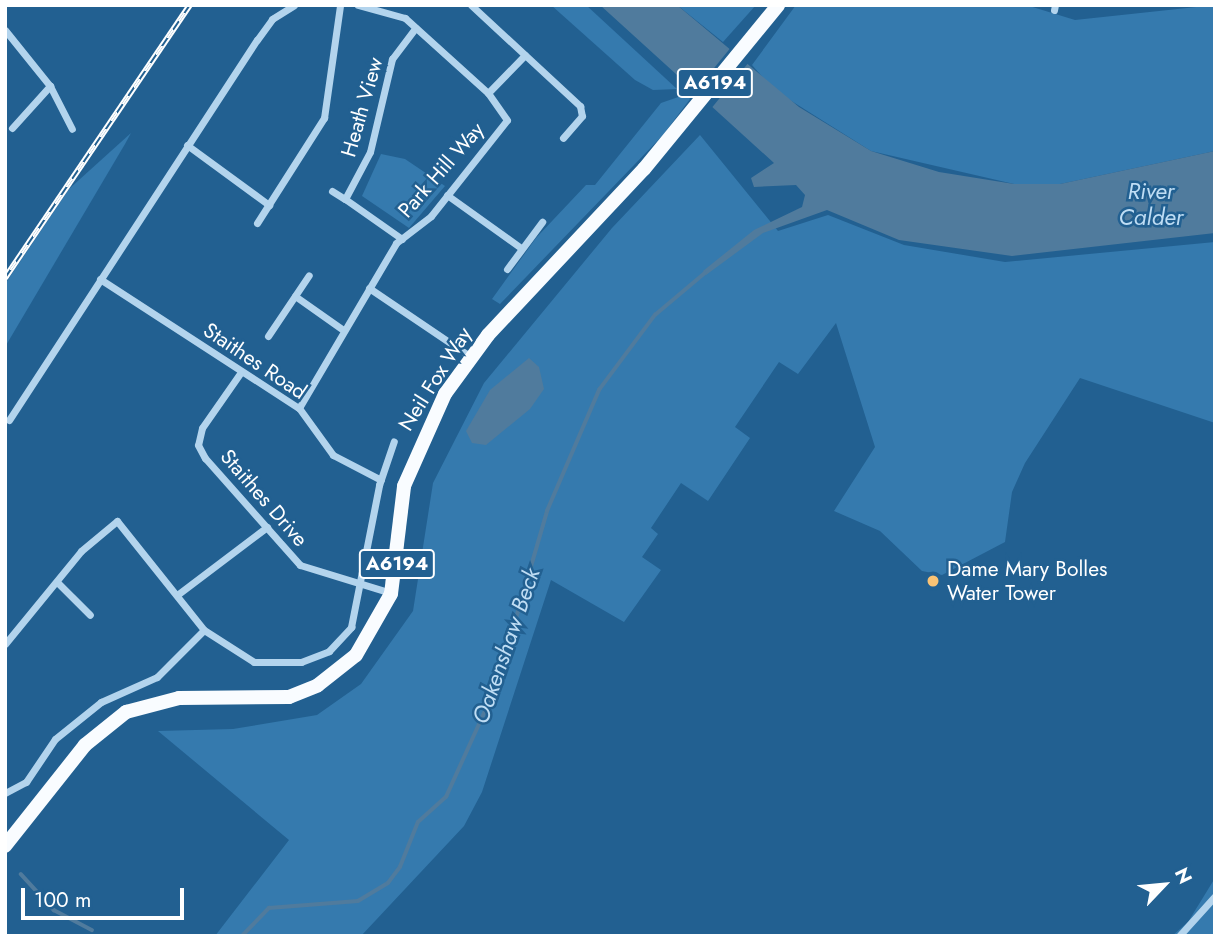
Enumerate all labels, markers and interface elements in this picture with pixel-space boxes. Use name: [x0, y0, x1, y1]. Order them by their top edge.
street label: Heath View: [336, 54, 388, 160]
road number: A6194: [676, 68, 754, 99]
street label: Park Hill Way: [393, 117, 489, 223]
water label: River Calder: [1118, 177, 1184, 231]
street label: Staithes Road: [199, 317, 311, 405]
street label: Neil Fox Way: [393, 322, 477, 436]
street label: Staithes Drive: [215, 444, 313, 552]
road number: A6194: [358, 548, 436, 580]
place label: Dame Mary Bolles Water Tower: [947, 556, 1107, 606]
water label: Oakenshaw Beck: [466, 564, 546, 728]
marker: Dame Mary Bolles Water Tower: [925, 573, 941, 589]
north arrow: [1129, 850, 1199, 920]
text: N: [1168, 863, 1199, 888]
scale bar: [24, 874, 187, 918]
text: 100 m: [34, 885, 91, 915]

